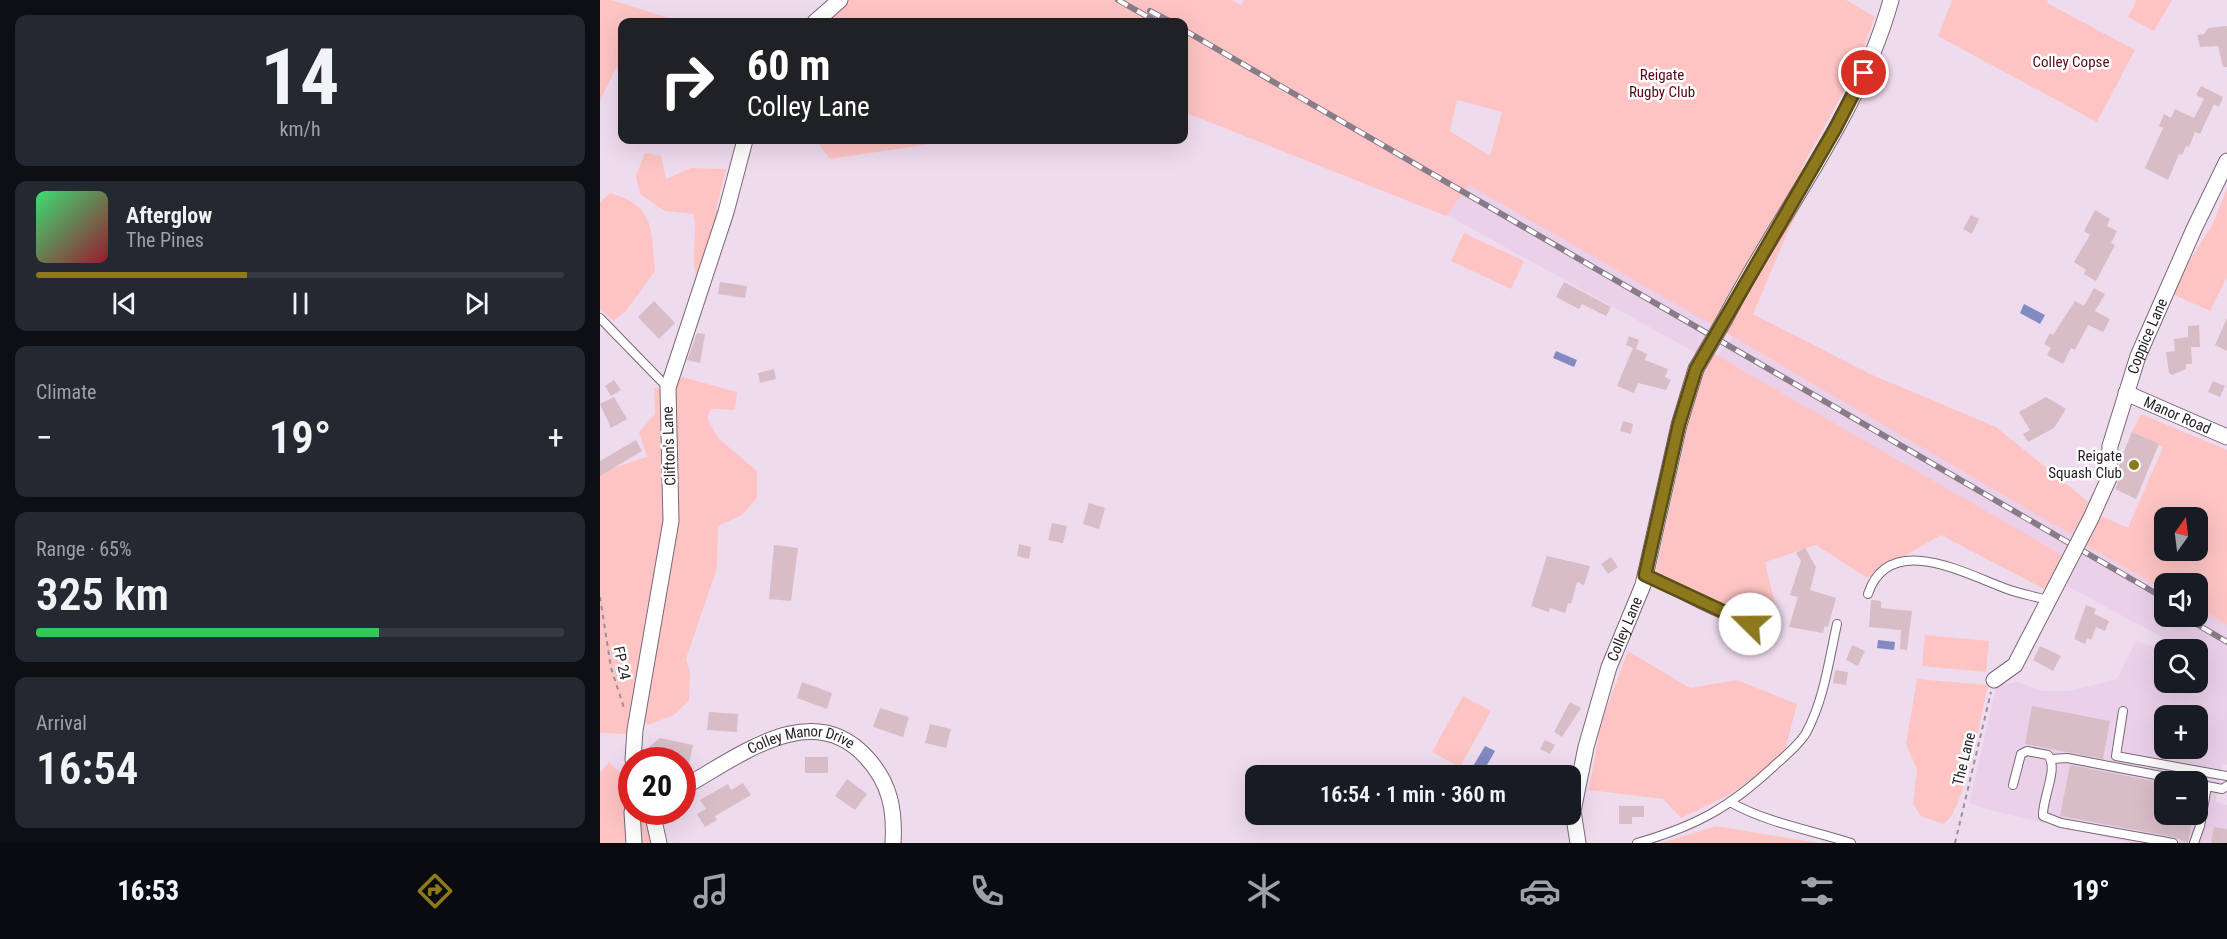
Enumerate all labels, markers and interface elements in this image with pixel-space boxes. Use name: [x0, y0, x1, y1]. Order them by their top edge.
text: 14: [261, 32, 339, 123]
text: 60 m: [747, 41, 830, 90]
icon: right: [648, 42, 726, 120]
pin: [1838, 47, 1889, 98]
park label: Colley Copse: [2033, 53, 2109, 71]
icon: arrive: [1847, 56, 1880, 89]
park label: Reigate Rugby Club: [1629, 66, 1695, 101]
text: Colley Lane: [747, 91, 870, 123]
text: km/h: [279, 117, 321, 141]
text: Afterglow: [126, 203, 212, 228]
text: The Pines: [126, 228, 204, 252]
icon: previous: [108, 287, 141, 320]
icon: pause: [284, 287, 317, 320]
icon: next: [460, 287, 493, 320]
street label: Coppice Lane: [2124, 296, 2171, 376]
text: Climate: [36, 380, 96, 404]
street label: Manor Road: [2141, 393, 2214, 438]
street label: Clifton's Lane: [659, 406, 679, 486]
text: 19°: [269, 411, 331, 464]
text: −: [36, 418, 53, 457]
text: +: [548, 418, 564, 457]
place label: Reigate Squash Club: [2048, 447, 2122, 482]
marker: Reigate Squash Club: [2127, 458, 2141, 472]
north arrow: [2154, 507, 2208, 561]
map controls: [2154, 507, 2208, 825]
text: Range · 65%: [36, 537, 132, 561]
text: 325 km: [36, 568, 169, 621]
button: sound: [2154, 573, 2208, 627]
position arrow: [1718, 592, 1782, 656]
street label: Colley Lane: [1603, 594, 1646, 664]
button: search: [2154, 639, 2208, 693]
street label: FP 24: [610, 645, 634, 681]
button: +: [2154, 705, 2208, 759]
text: Arrival: [36, 711, 87, 735]
street label: Colley Manor Drive: [744, 722, 858, 758]
street label: The Lane: [1949, 731, 1979, 787]
text: 16:54: [36, 742, 138, 795]
speed limit sign: 20: [618, 747, 696, 825]
button: −: [2154, 771, 2208, 825]
text: 16:54 · 1 min · 360 m: [1320, 782, 1506, 807]
icon: directions: [414, 870, 456, 912]
icon: music: [690, 870, 732, 912]
icon: phone: [966, 870, 1008, 912]
icon: climate: [1243, 870, 1285, 912]
icon: car: [1519, 870, 1561, 912]
icon: filters: [1796, 870, 1838, 912]
text: 16:53: [117, 875, 179, 907]
text: 19°: [2072, 875, 2110, 907]

